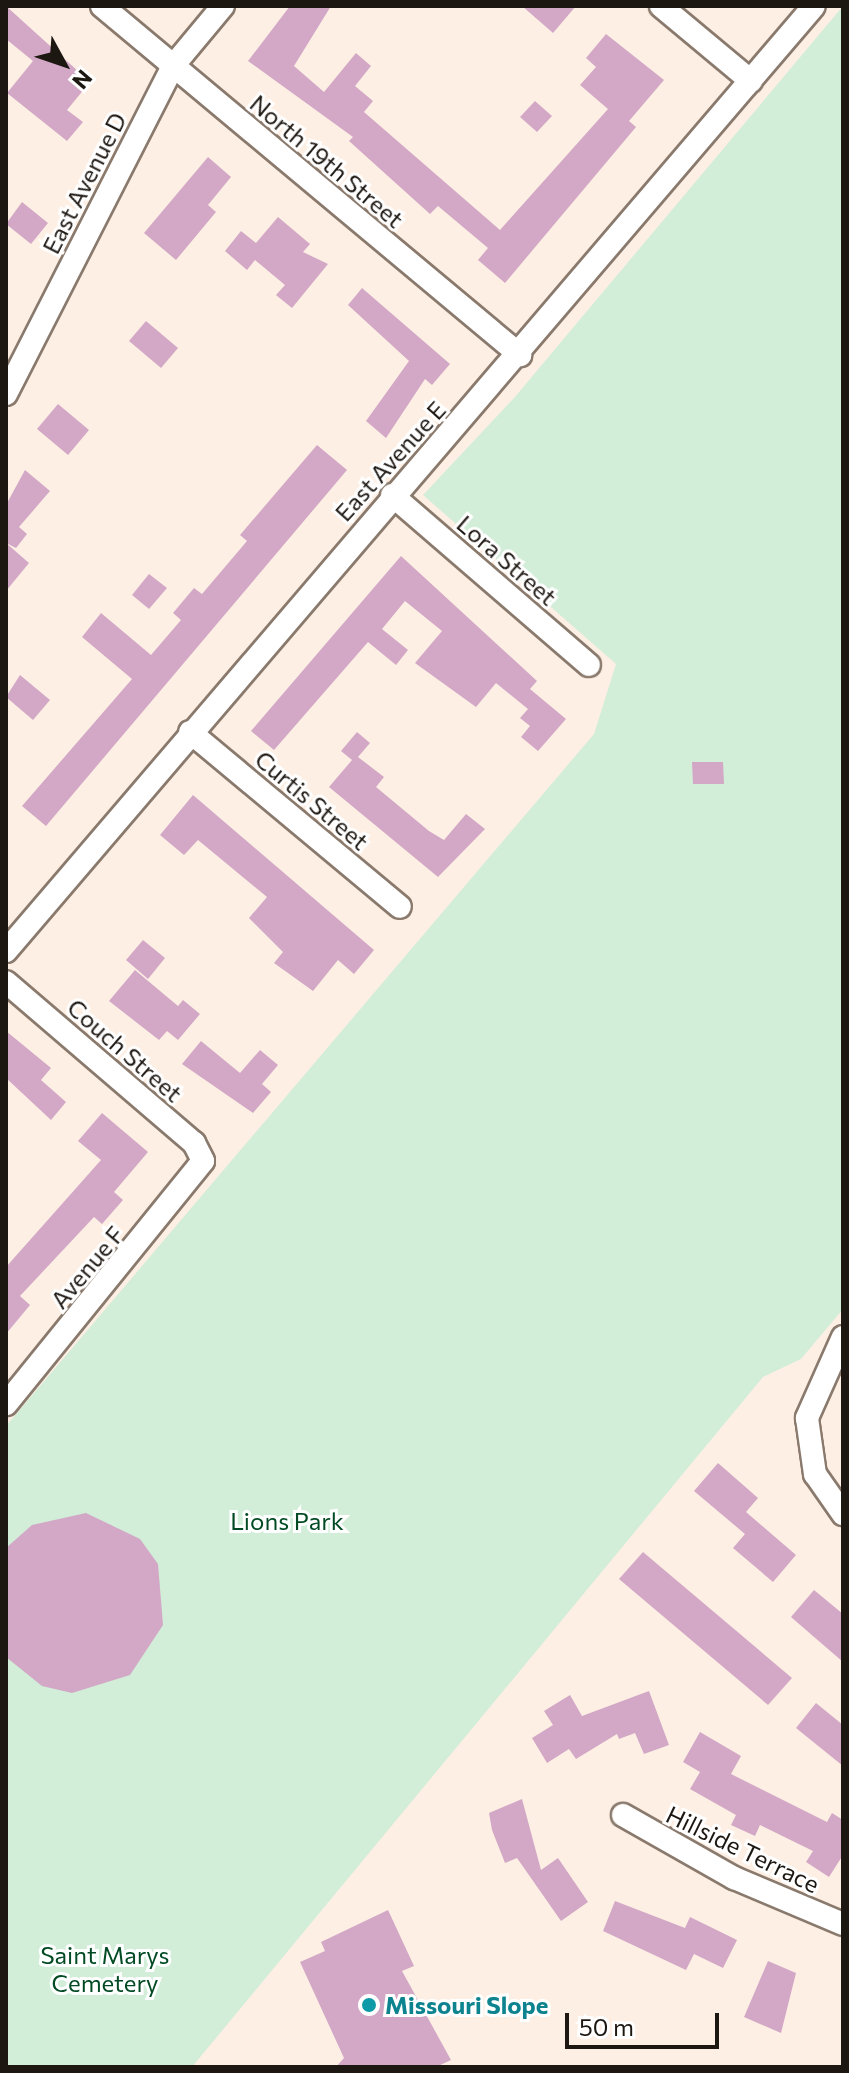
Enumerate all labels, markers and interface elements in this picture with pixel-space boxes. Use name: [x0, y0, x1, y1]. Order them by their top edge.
north arrow: [24, 24, 104, 104]
text: N: [67, 65, 98, 95]
street label: North 19th Street: [245, 89, 409, 233]
street label: East Avenue D: [36, 108, 132, 258]
street label: East Avenue E: [329, 395, 451, 527]
street label: Lora Street: [451, 509, 563, 611]
street label: Curtis Street: [250, 744, 374, 856]
street label: Couch Street: [62, 992, 188, 1108]
street label: Avenue F: [44, 1220, 130, 1314]
park label: Lions Park: [230, 1507, 344, 1535]
street label: Hillside Terrace: [662, 1800, 824, 1898]
park label: Saint Marys Cemetery: [40, 1941, 170, 1997]
place label: Missouri Slope: [385, 1991, 548, 2019]
marker: Missouri Slope: [360, 1996, 378, 2014]
scale bar: [569, 1997, 723, 2047]
text: 50 m: [579, 2012, 634, 2041]

